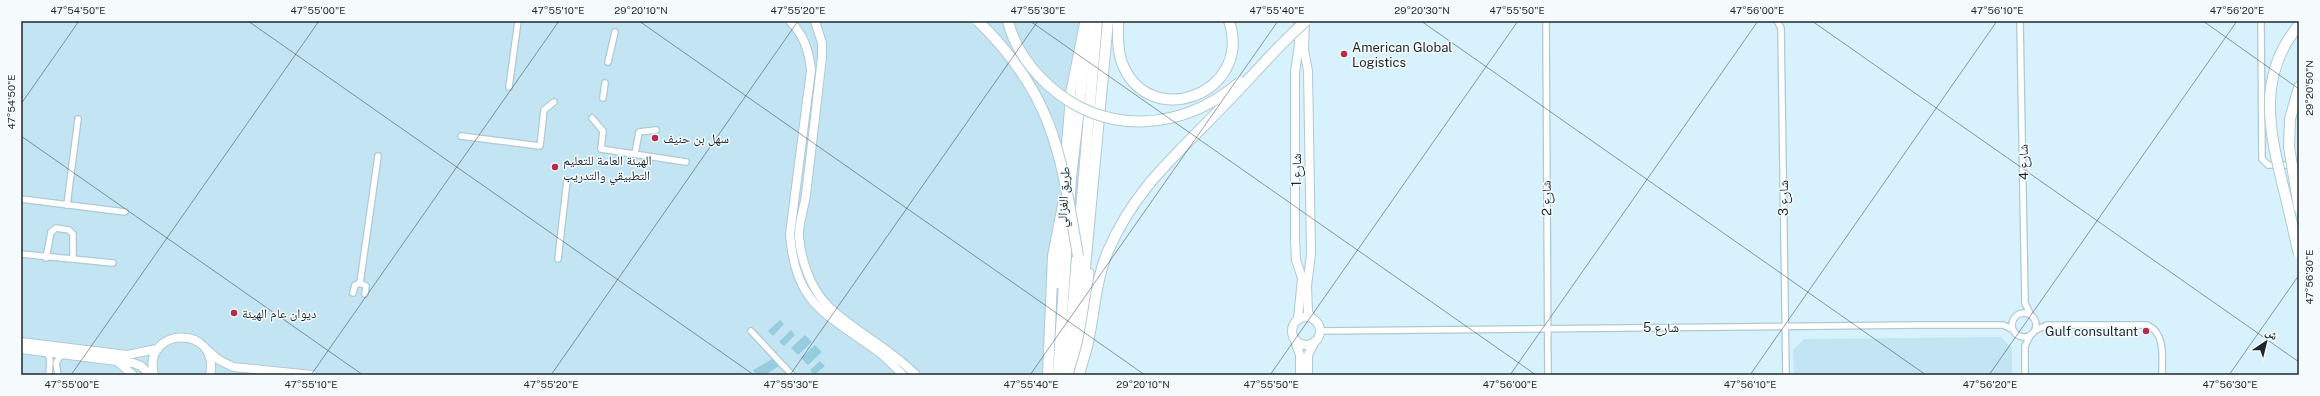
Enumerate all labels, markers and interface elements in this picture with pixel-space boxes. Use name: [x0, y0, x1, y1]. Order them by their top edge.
text: 47°54'50"E: [50, 4, 106, 16]
text: 47°55'00"E: [291, 4, 345, 16]
text: 47°55'10"E: [532, 4, 584, 16]
text: 29°20'10"N: [614, 4, 668, 16]
text: 47°55'20"E: [771, 4, 825, 16]
text: 47°55'30"E: [1010, 4, 1066, 16]
text: 47°55'40"E: [1249, 4, 1305, 16]
text: 29°20'30"N: [1394, 4, 1450, 16]
text: 47°55'50"E: [1489, 4, 1545, 16]
text: 47°56'00"E: [1730, 4, 1784, 16]
text: 47°56'10"E: [1971, 4, 2023, 16]
text: 47°56'20"E: [2210, 4, 2264, 16]
place label: American Global Logistics: [1352, 40, 1452, 70]
marker: American Global Logistics: [1339, 49, 1349, 59]
text: 29°20'50"N: [2303, 60, 2315, 116]
text: 47°54'50"E: [5, 74, 17, 130]
place label: سهل بن حنيف: [663, 131, 729, 147]
marker: سهل بن حنيف: [650, 133, 660, 143]
street label: شارع 4: [2016, 144, 2033, 180]
place label: الهيئة العامة للتعليم التطبيقي والتدريب: [563, 153, 652, 186]
street label: شارع 1: [1289, 153, 1306, 187]
marker: الهيئة العامة للتعليم التطبيقي والتدريب: [550, 162, 560, 172]
street label: طريق الغزالي: [1054, 166, 1076, 228]
street label: شارع 2: [1539, 180, 1556, 216]
street label: شارع 3: [1776, 180, 1793, 216]
text: 47°56'30"E: [2303, 250, 2315, 304]
place label: ديوان عام الهيئة: [242, 306, 316, 322]
marker: ديوان عام الهيئة: [229, 308, 239, 318]
street label: شارع 5: [1643, 320, 1679, 337]
north arrow: [2246, 322, 2286, 362]
place label: Gulf consultant: [2045, 324, 2138, 339]
marker: Gulf consultant: [2141, 326, 2151, 336]
text: ش: [2262, 326, 2280, 344]
text: 47°55'00"E: [45, 378, 99, 390]
text: 47°55'10"E: [285, 378, 337, 390]
text: 47°55'20"E: [524, 378, 578, 390]
text: 47°55'30"E: [763, 378, 819, 390]
text: 47°55'40"E: [1003, 378, 1059, 390]
text: 29°20'10"N: [1116, 378, 1170, 390]
text: 47°55'50"E: [1243, 378, 1299, 390]
text: 47°56'00"E: [1483, 378, 1537, 390]
text: 47°56'10"E: [1724, 378, 1776, 390]
text: 47°56'20"E: [1963, 378, 2017, 390]
text: 47°56'30"E: [2203, 378, 2257, 390]

